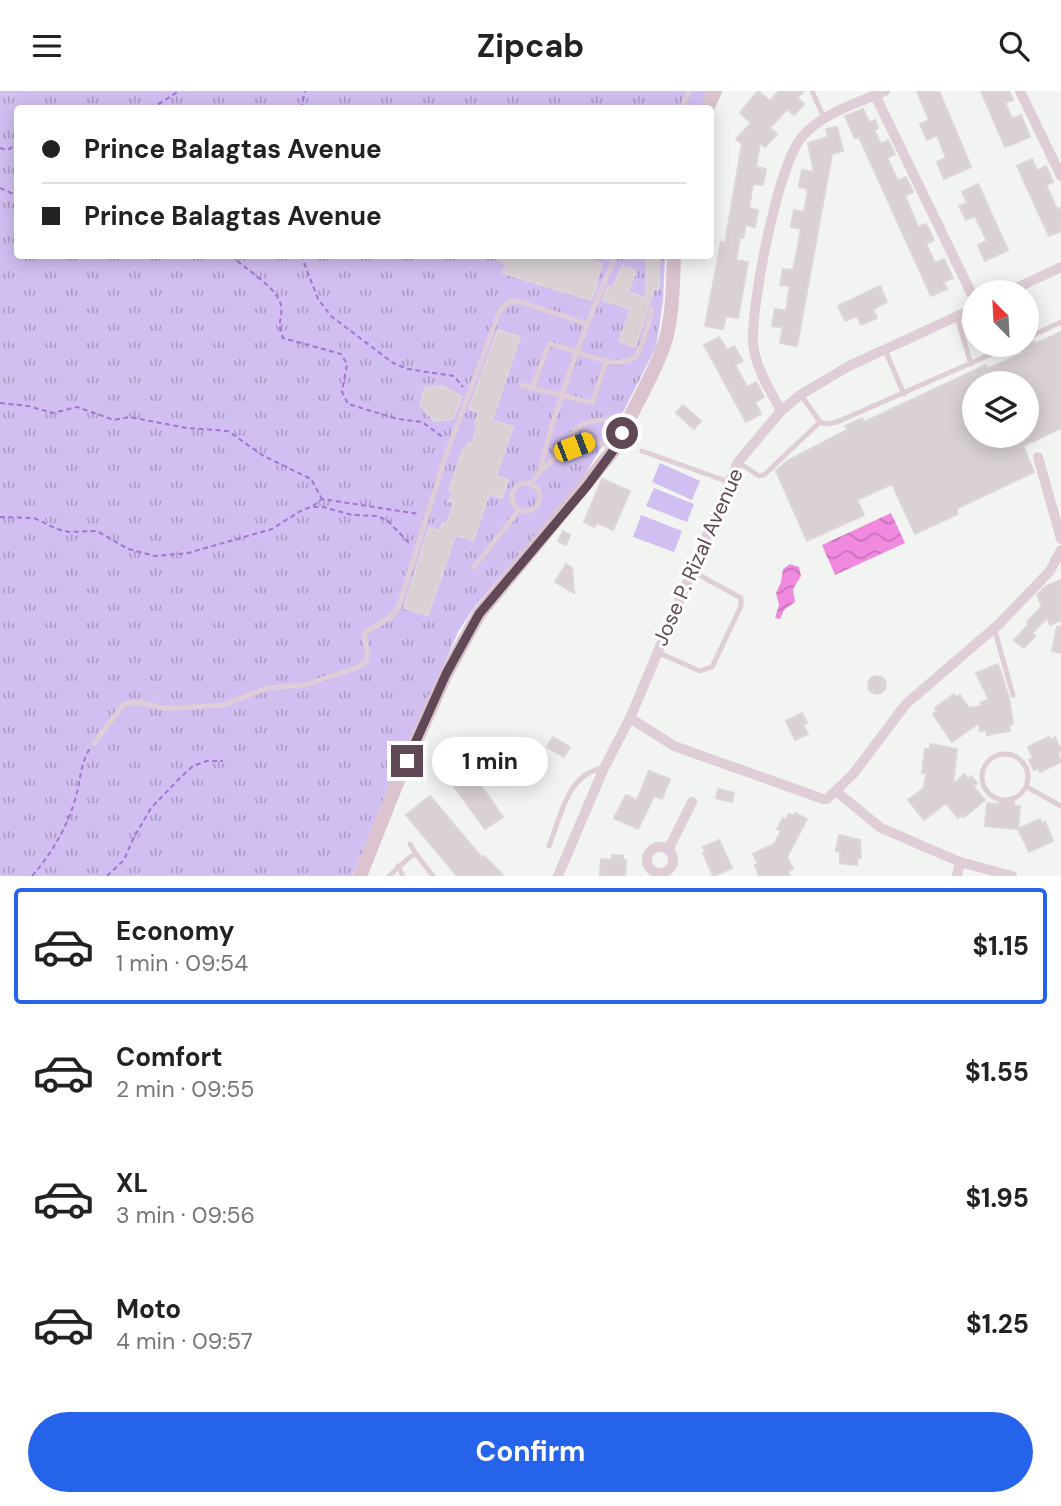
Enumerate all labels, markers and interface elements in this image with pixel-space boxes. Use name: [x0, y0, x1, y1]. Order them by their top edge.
text: Zipcab: [477, 25, 584, 67]
icon: menu: [28, 27, 66, 65]
icon: search: [995, 27, 1033, 65]
text: Prince Balagtas Avenue: [84, 132, 382, 166]
text: Prince Balagtas Avenue: [84, 199, 382, 233]
north arrow: [962, 280, 1040, 357]
map controls: [962, 280, 1039, 448]
button: layers: [962, 371, 1039, 448]
route start: [606, 417, 638, 449]
car: [551, 430, 598, 464]
street label: Jose P. Rizal Avenue: [646, 464, 750, 650]
callout: 1 min: [432, 737, 547, 785]
route end: [391, 745, 423, 777]
text: 1 min: [462, 746, 518, 776]
text: Economy: [116, 914, 234, 948]
icon: car: [32, 915, 95, 978]
text: $1.15: [973, 929, 1029, 963]
text: 1 min · 09:54: [116, 948, 248, 978]
text: Comfort: [116, 1040, 222, 1074]
icon: car: [32, 1041, 95, 1104]
text: $1.55: [965, 1055, 1029, 1089]
text: 2 min · 09:55: [116, 1074, 254, 1104]
text: XL: [116, 1166, 148, 1200]
icon: car: [32, 1167, 95, 1230]
text: $1.95: [965, 1181, 1029, 1215]
text: 3 min · 09:56: [116, 1200, 255, 1230]
text: Moto: [116, 1292, 181, 1326]
icon: car: [32, 1293, 95, 1356]
text: $1.25: [966, 1307, 1029, 1341]
text: 4 min · 09:57: [116, 1326, 253, 1356]
button: Confirm: [28, 1412, 1033, 1492]

